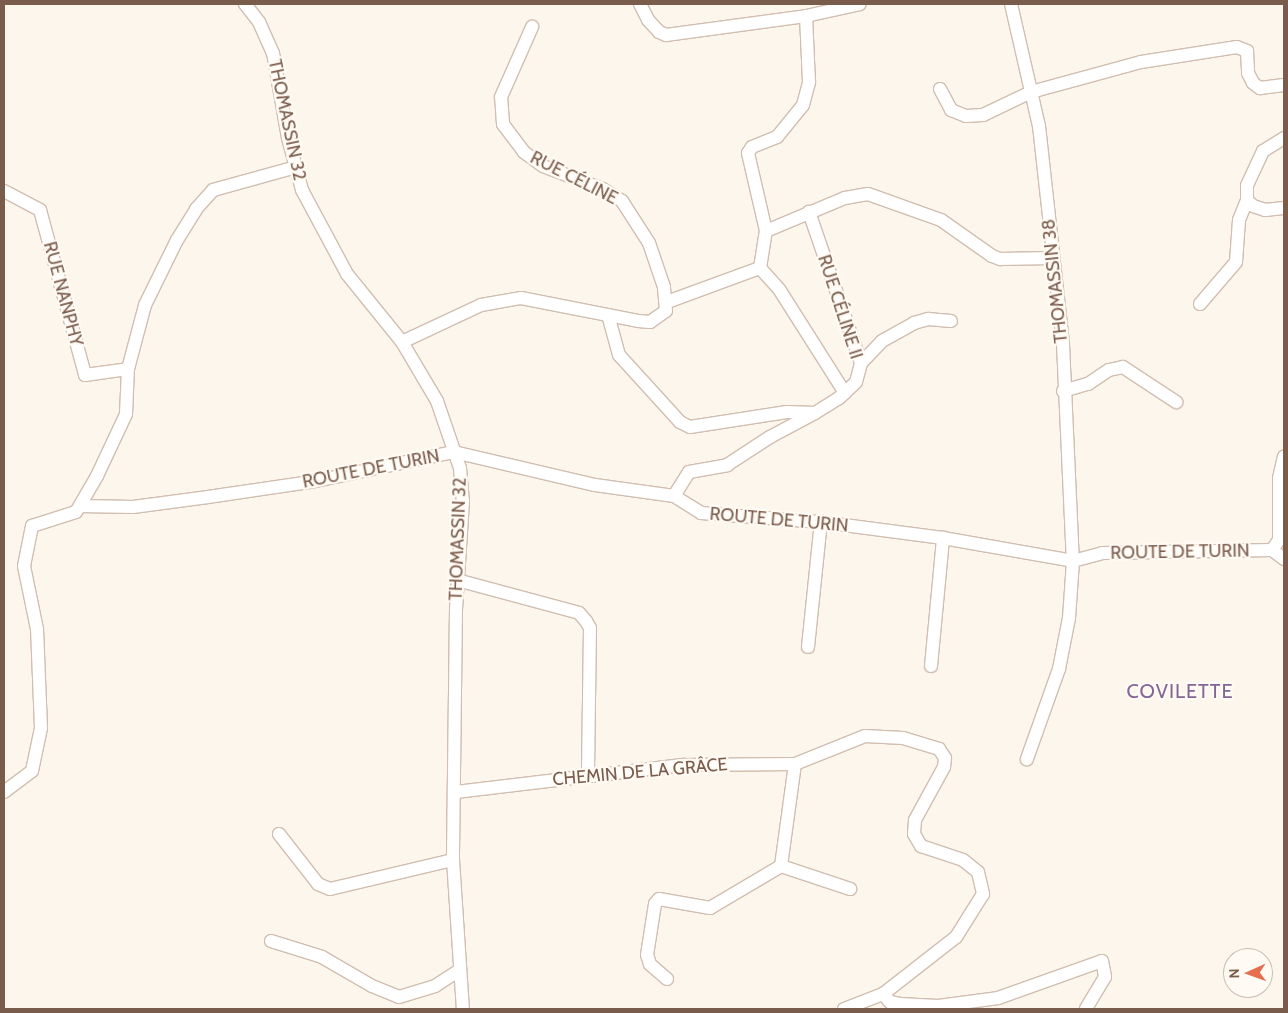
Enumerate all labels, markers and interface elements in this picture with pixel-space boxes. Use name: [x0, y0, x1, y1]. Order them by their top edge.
street label: THOMASSIN 32: [264, 57, 310, 183]
street label: RUE CÉLINE: [527, 147, 621, 209]
street label: THOMASSIN 38: [1038, 218, 1072, 344]
street label: RUE NANPHY: [39, 239, 87, 349]
street label: RUE CÉLINE II: [813, 252, 867, 362]
street label: ROUTE DE TURIN: [301, 445, 441, 493]
street label: THOMASSIN 32: [445, 477, 471, 601]
street label: ROUTE DE TURIN: [709, 503, 849, 537]
street label: ROUTE DE TURIN: [1110, 540, 1250, 564]
district label: COVILETTE: [1125, 679, 1235, 703]
street label: CHEMIN DE LA GRÂCE: [552, 754, 728, 790]
north arrow: [1223, 948, 1273, 998]
text: N: [1225, 968, 1243, 979]

